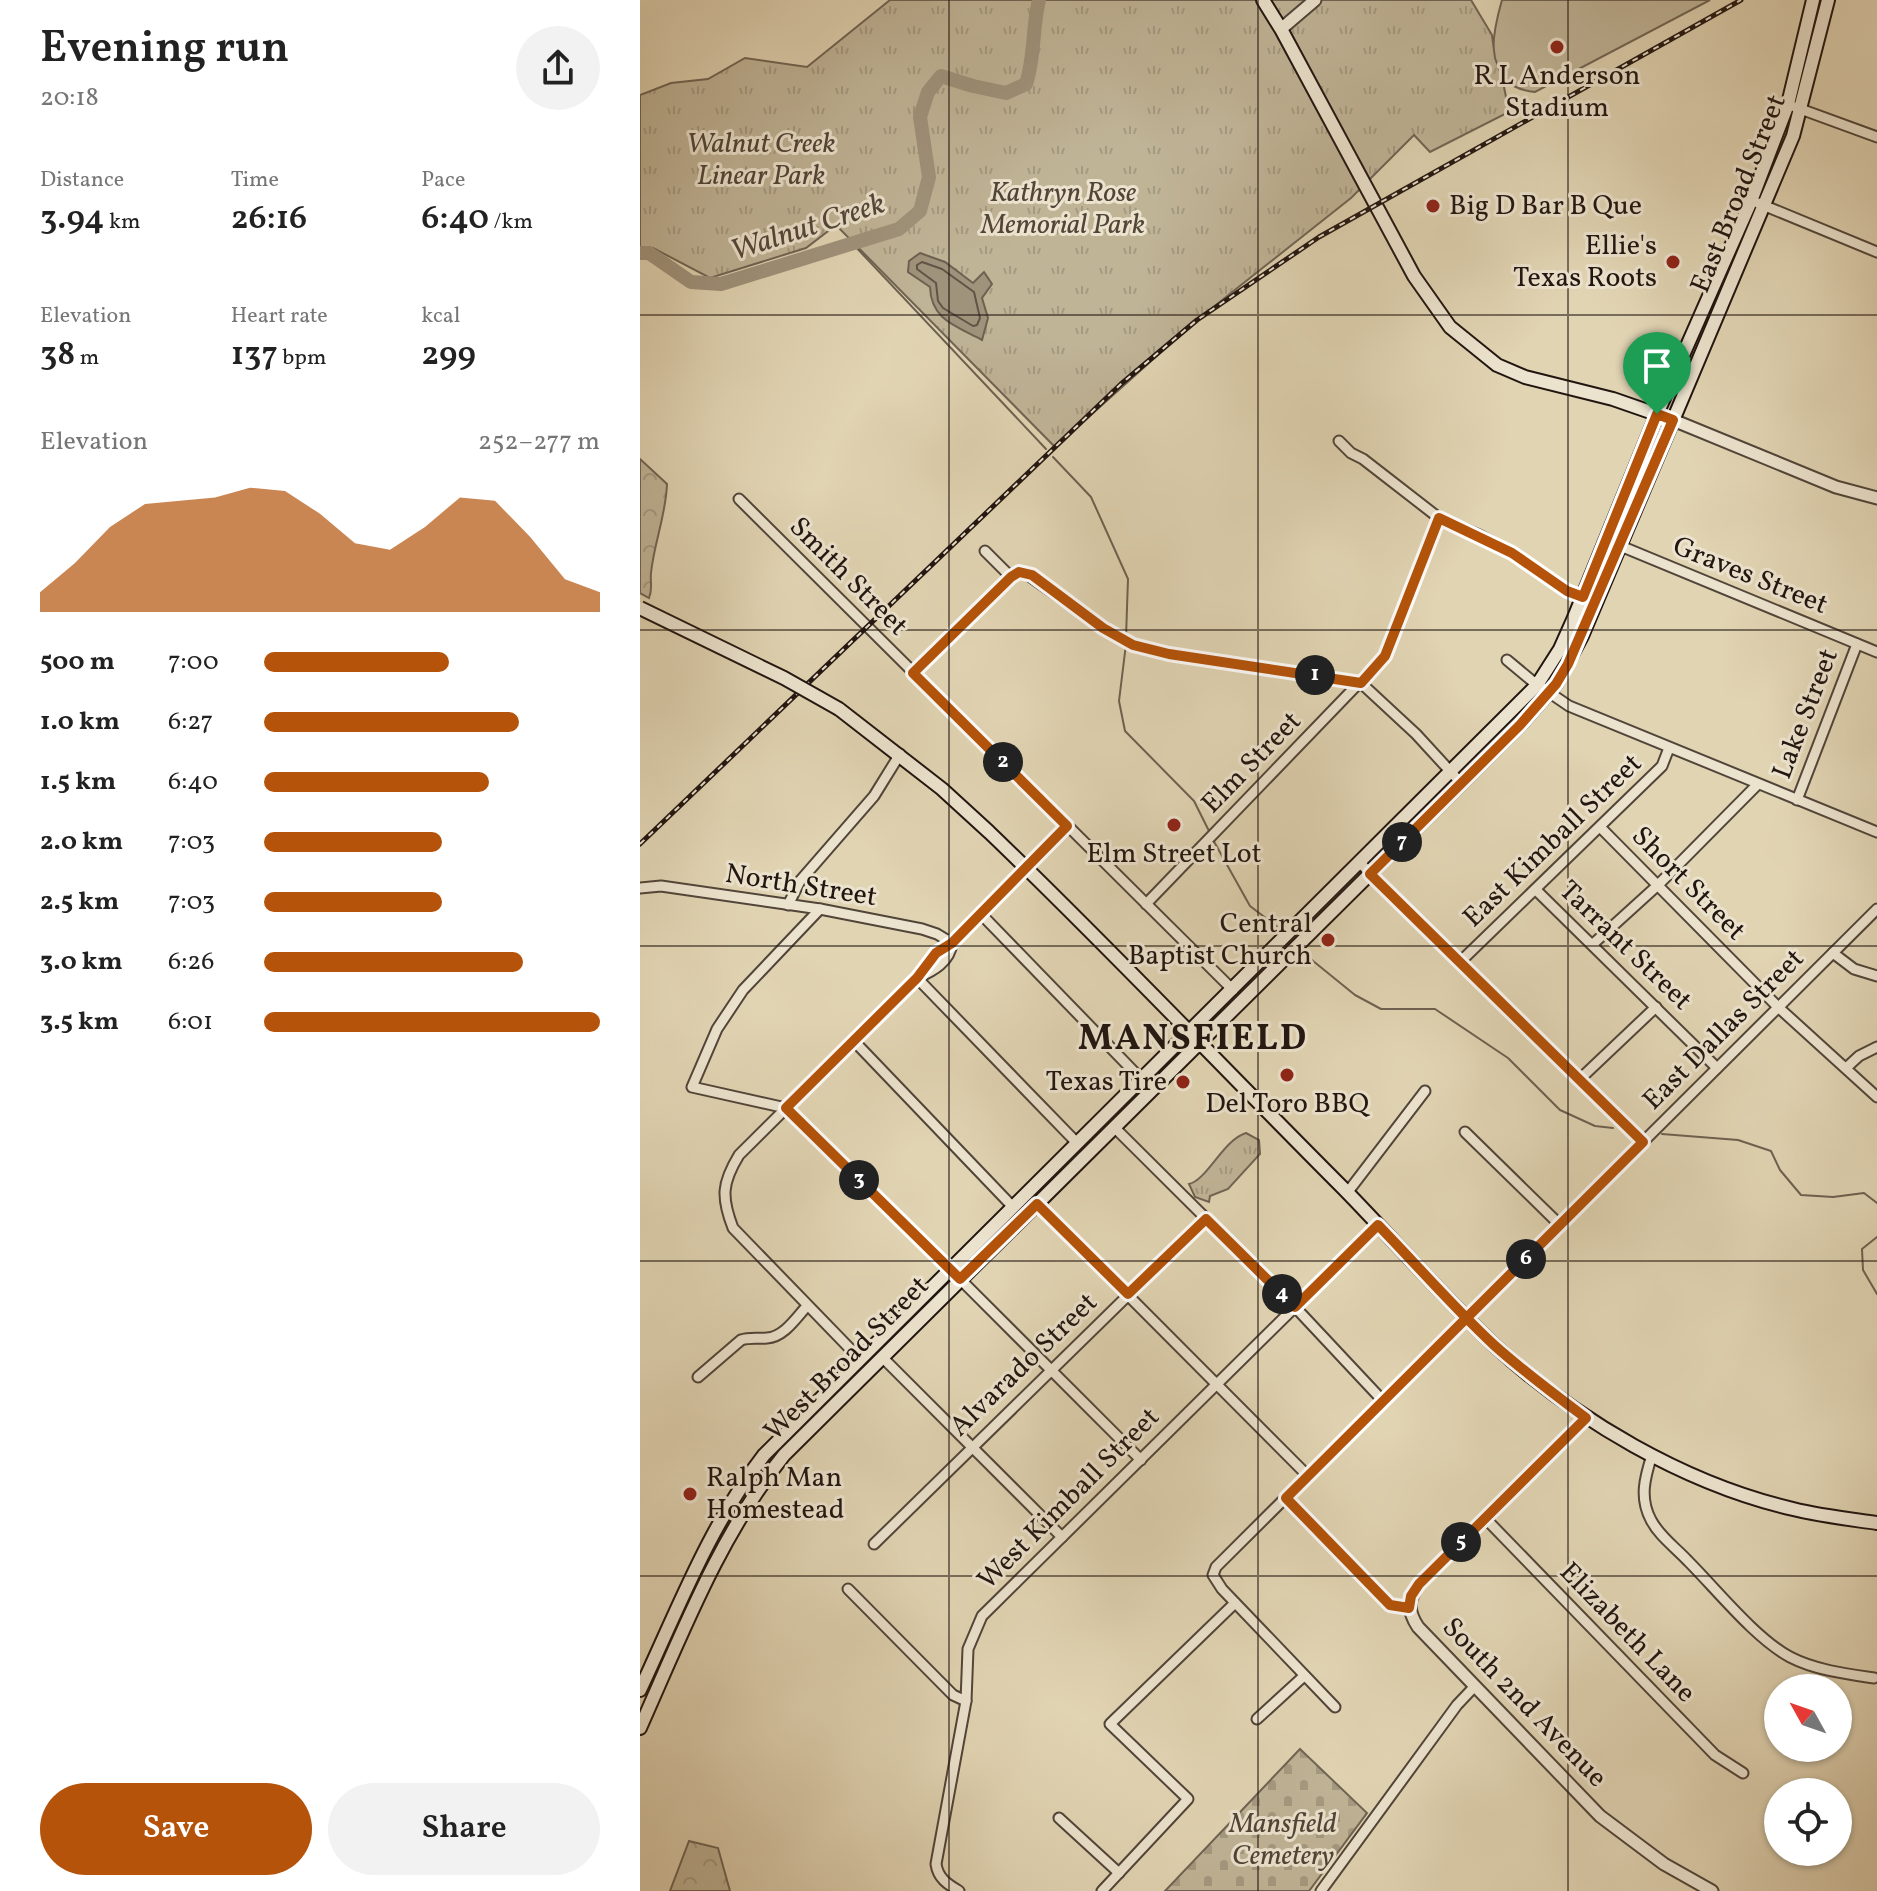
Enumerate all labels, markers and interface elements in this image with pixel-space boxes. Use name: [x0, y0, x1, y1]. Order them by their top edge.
text: Evening run: [40, 19, 289, 80]
button: share: [516, 26, 600, 110]
marker: R L Anderson Stadium: [1548, 38, 1566, 56]
place label: R L Anderson Stadium: [1474, 57, 1640, 128]
text: 20:18: [40, 80, 99, 116]
street label: East Broad Street: [1681, 89, 1797, 299]
park label: Walnut Creek Linear Park: [687, 125, 836, 196]
text: Distance: [40, 165, 124, 196]
text: Time: [231, 165, 279, 196]
text: Pace: [421, 165, 465, 196]
park label: Kathryn Rose Memorial Park: [980, 174, 1145, 245]
water label: Walnut Creek: [726, 183, 890, 273]
place label: Big D Bar B Que: [1449, 187, 1642, 226]
text: 3.94: [40, 196, 105, 243]
text: 26:16: [231, 196, 307, 243]
text: 6:40: [421, 196, 489, 243]
marker: Big D Bar B Que: [1424, 197, 1442, 215]
text: km: [105, 207, 140, 238]
text: /km: [489, 207, 533, 238]
place label: Ellie's Texas Roots: [1513, 227, 1657, 298]
marker: Ellie's Texas Roots: [1664, 253, 1682, 271]
text: Elevation: [40, 301, 131, 332]
text: Heart rate: [231, 301, 328, 332]
text: kcal: [421, 301, 460, 332]
text: 38: [40, 332, 75, 379]
text: 137: [231, 332, 278, 379]
text: 299: [421, 332, 476, 379]
pin: [1623, 332, 1691, 414]
text: m: [75, 343, 99, 374]
text: bpm: [278, 343, 326, 374]
icon: arrive: [1635, 344, 1679, 388]
text: Elevation: [40, 424, 148, 460]
text: 252–277 m: [478, 424, 600, 460]
street label: Smith Street: [780, 509, 916, 645]
street label: Graves Street: [1667, 527, 1833, 625]
street label: Lake Street: [1763, 643, 1849, 785]
text: 500 m: [40, 644, 115, 680]
text: 7:00: [168, 644, 219, 680]
pin: 1: [1295, 655, 1335, 695]
text: 1: [1311, 659, 1319, 690]
street label: Elm Street: [1193, 703, 1311, 823]
text: 1.0 km: [40, 704, 120, 740]
text: 6:27: [168, 704, 213, 740]
pin: 2: [983, 742, 1023, 782]
street label: East Kimball Street: [1455, 745, 1651, 937]
text: 2: [997, 746, 1009, 777]
text: 1.5 km: [40, 764, 116, 800]
text: 6:40: [168, 764, 218, 800]
marker: Elm Street Lot: [1165, 816, 1183, 834]
street label: Short Street: [1622, 818, 1754, 950]
pin: 7: [1382, 822, 1422, 862]
text: 2.0 km: [40, 824, 123, 860]
text: 7:03: [168, 824, 215, 860]
text: 7: [1397, 826, 1407, 857]
place label: Elm Street Lot: [1087, 835, 1261, 874]
street label: North Street: [722, 855, 880, 917]
street label: Tarrant Street: [1550, 872, 1700, 1020]
text: 2.5 km: [40, 884, 119, 920]
text: 7:03: [168, 884, 215, 920]
place label: Central Baptist Church: [1128, 905, 1312, 976]
marker: Central Baptist Church: [1319, 931, 1337, 949]
street label: East Dallas Street: [1634, 940, 1814, 1120]
text: 3.0 km: [40, 944, 123, 980]
text: 6:26: [168, 944, 214, 980]
text: 3.5 km: [40, 1004, 119, 1040]
text: 6:01: [168, 1004, 213, 1040]
district label: MANSFIELD: [1078, 1015, 1308, 1065]
place label: Texas Tire: [1046, 1063, 1167, 1102]
marker: Del Toro BBQ: [1278, 1066, 1296, 1084]
marker: Texas Tire: [1174, 1073, 1192, 1091]
place label: Del Toro BBQ: [1205, 1085, 1370, 1124]
pin: 3: [839, 1160, 879, 1200]
text: 3: [853, 1164, 865, 1195]
pin: 6: [1506, 1239, 1546, 1279]
text: 6: [1520, 1243, 1532, 1274]
street label: West Broad Street: [756, 1268, 938, 1450]
pin: 4: [1262, 1274, 1302, 1314]
text: 4: [1275, 1278, 1289, 1309]
street label: Alvarado Street: [941, 1284, 1107, 1446]
street label: West Kimball Street: [969, 1399, 1169, 1599]
place label: Ralph Man Homestead: [706, 1459, 845, 1530]
marker: Ralph Man Homestead: [681, 1485, 699, 1503]
pin: 5: [1441, 1522, 1481, 1562]
text: 5: [1456, 1526, 1466, 1557]
street label: Elizabeth Lane: [1550, 1554, 1704, 1712]
street label: South 2nd Avenue: [1433, 1609, 1615, 1797]
north arrow: [1764, 1674, 1852, 1762]
map controls: [1764, 1674, 1852, 1866]
button: locate: [1764, 1778, 1852, 1866]
button: Save: [40, 1783, 312, 1875]
button: Share: [328, 1783, 600, 1875]
park label: Mansfield Cemetery: [1228, 1805, 1337, 1876]

